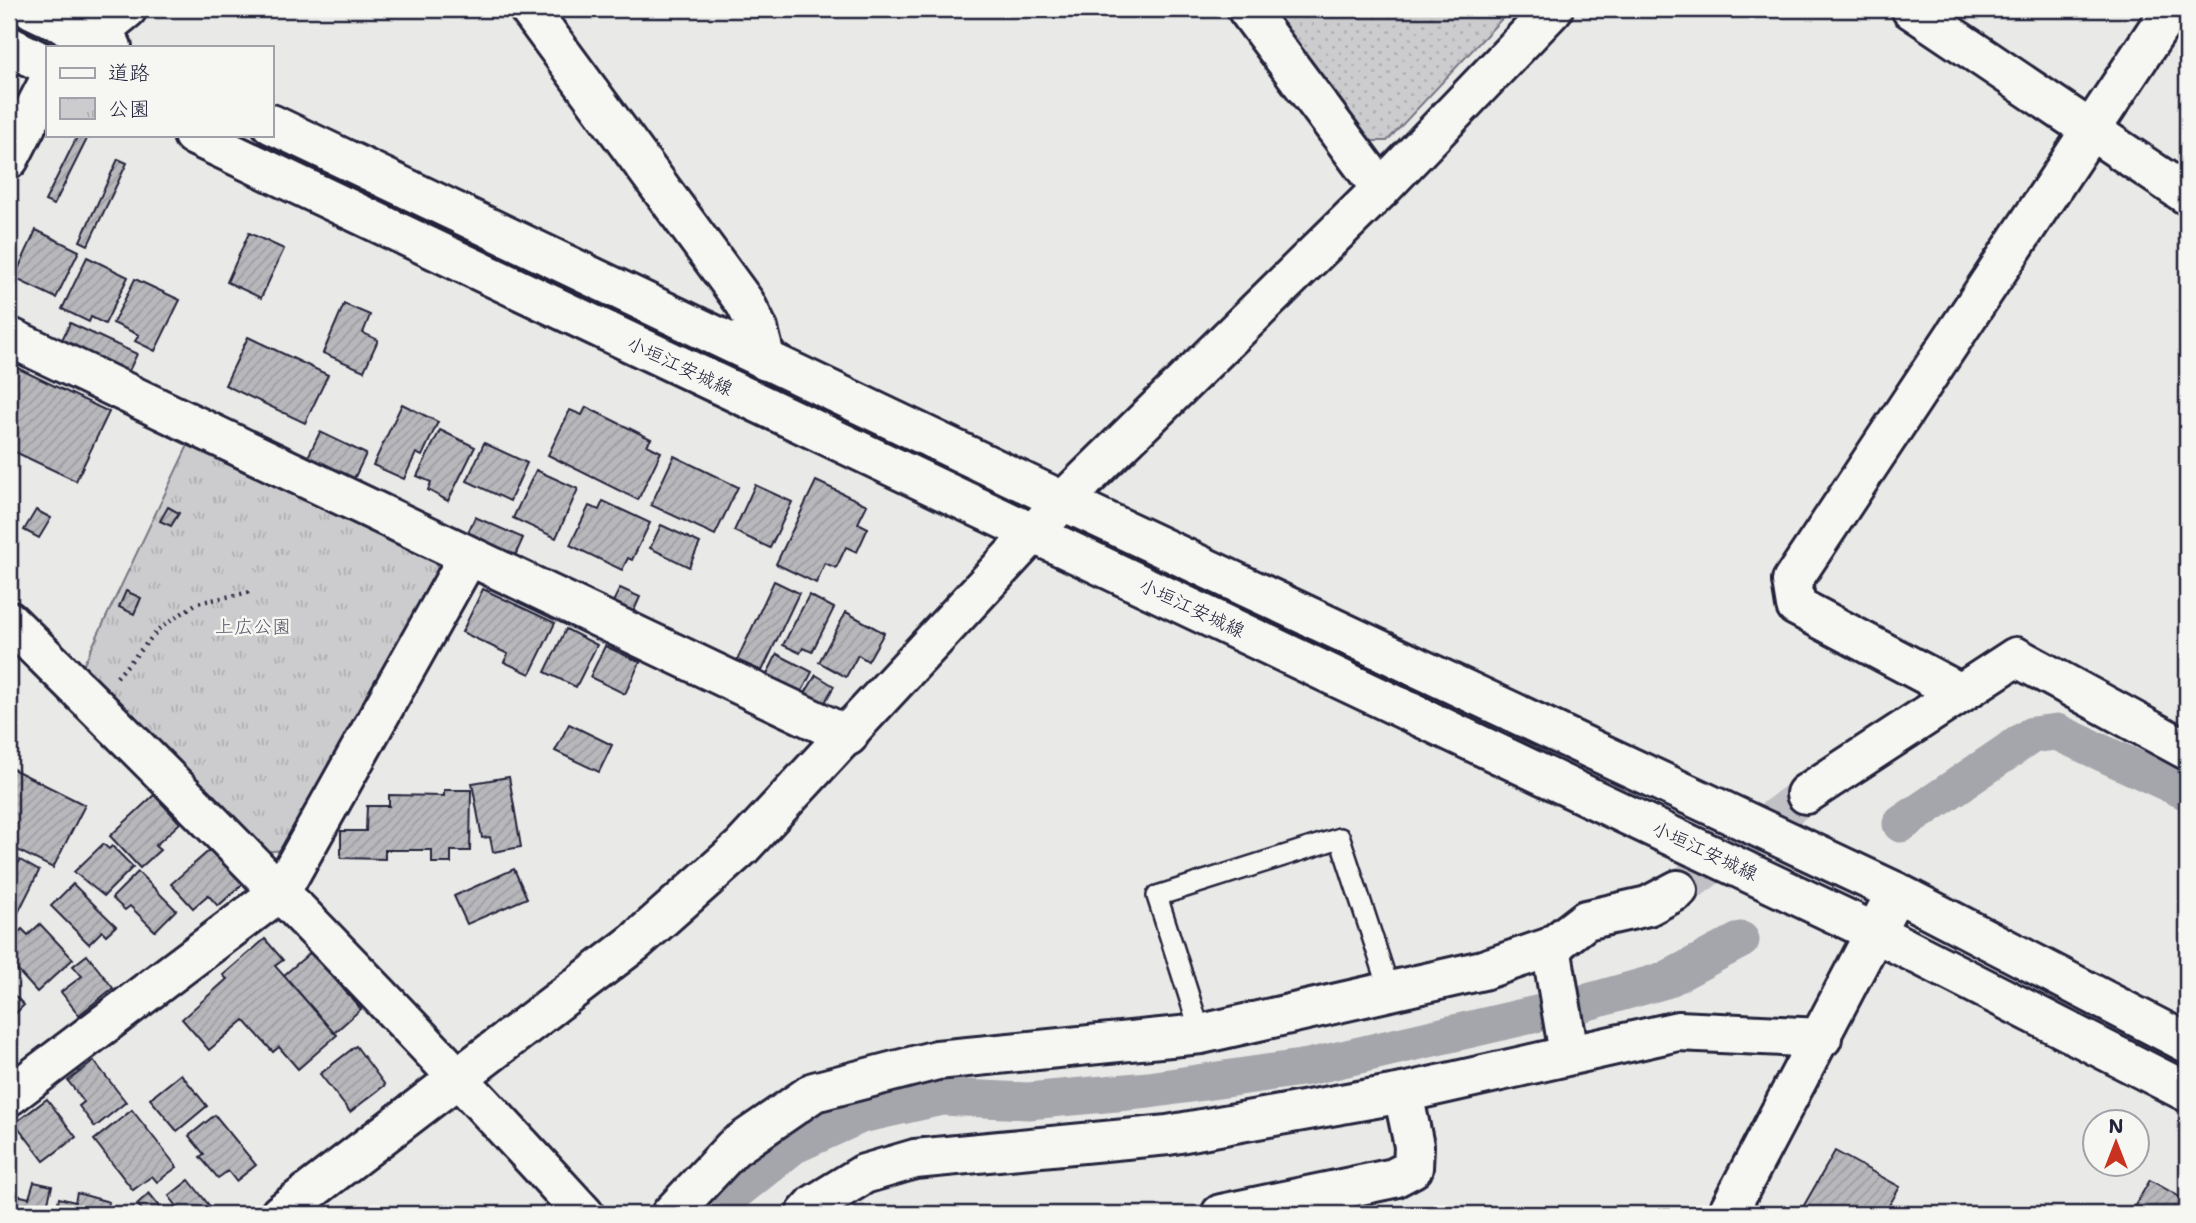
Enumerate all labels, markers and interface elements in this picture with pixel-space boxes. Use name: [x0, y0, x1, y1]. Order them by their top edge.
legend: [46, 46, 273, 136]
text: 道路: [108, 59, 150, 87]
text: 公園: [108, 95, 150, 123]
street label: 小垣江安城線: [623, 331, 737, 401]
street label: 小垣江安城線: [1135, 573, 1249, 643]
park label: 上広公園: [215, 614, 291, 639]
street label: 小垣江安城線: [1648, 816, 1762, 886]
north arrow: [2080, 1108, 2150, 1178]
text: N: [2108, 1114, 2124, 1139]

